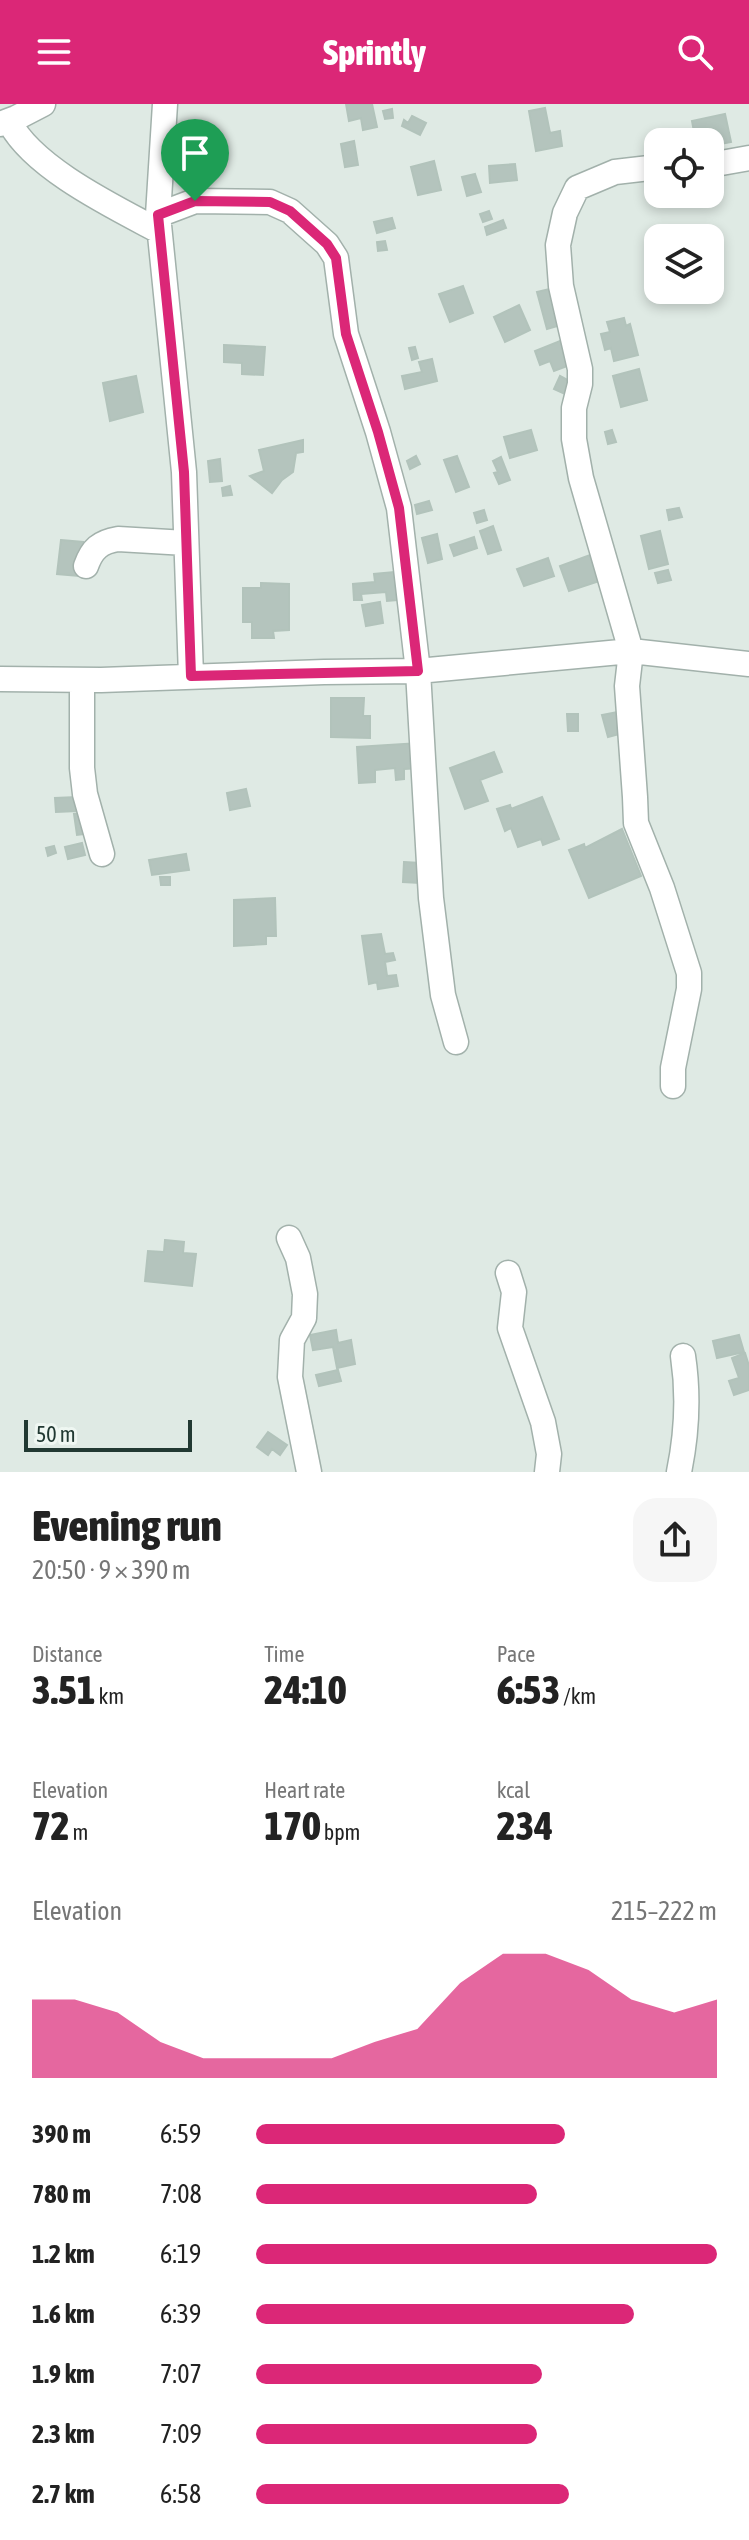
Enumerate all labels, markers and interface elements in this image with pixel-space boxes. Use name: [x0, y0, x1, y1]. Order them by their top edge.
icon: menu: [32, 30, 76, 74]
icon: search: [673, 30, 717, 74]
text: Sprintly: [323, 31, 426, 73]
pin: [161, 119, 229, 201]
map controls: [644, 128, 724, 304]
button: locate: [644, 128, 724, 208]
icon: arrive: [173, 131, 217, 175]
button: layers: [644, 224, 724, 304]
scale bar: [24, 1416, 192, 1452]
text: 50 m: [36, 1421, 76, 1447]
button: share: [633, 1498, 717, 1582]
text: Evening run: [32, 1500, 222, 1550]
text: 20:50 · 9 × 390 m: [32, 1555, 191, 1585]
text: Distance: [32, 1641, 103, 1667]
text: Time: [264, 1641, 304, 1667]
text: Pace: [497, 1641, 535, 1667]
text: 3.51: [32, 1667, 96, 1712]
text: 24:10: [264, 1667, 347, 1712]
text: 6:53: [497, 1667, 560, 1712]
text: km: [96, 1683, 124, 1709]
text: /km: [560, 1683, 596, 1709]
text: Elevation: [32, 1777, 108, 1803]
text: Heart rate: [264, 1777, 345, 1803]
text: kcal: [497, 1777, 530, 1803]
text: 72: [32, 1803, 70, 1848]
text: 170: [264, 1803, 321, 1848]
text: 234: [497, 1803, 553, 1848]
text: m: [70, 1819, 88, 1845]
text: bpm: [321, 1819, 360, 1845]
text: Elevation: [32, 1896, 122, 1926]
text: 215–222 m: [611, 1896, 717, 1926]
text: 390 m: [32, 2119, 91, 2149]
text: 6:59: [160, 2119, 201, 2149]
text: 780 m: [32, 2179, 91, 2209]
text: 7:08: [160, 2179, 202, 2209]
text: 1.2 km: [32, 2239, 95, 2269]
text: 6:19: [160, 2239, 201, 2269]
text: 1.6 km: [32, 2299, 95, 2329]
text: 6:39: [160, 2299, 201, 2329]
text: 1.9 km: [32, 2359, 95, 2389]
text: 7:07: [160, 2359, 202, 2389]
text: 2.3 km: [32, 2419, 95, 2449]
text: 7:09: [160, 2419, 202, 2449]
text: 2.7 km: [32, 2479, 95, 2509]
text: 6:58: [160, 2479, 201, 2509]

